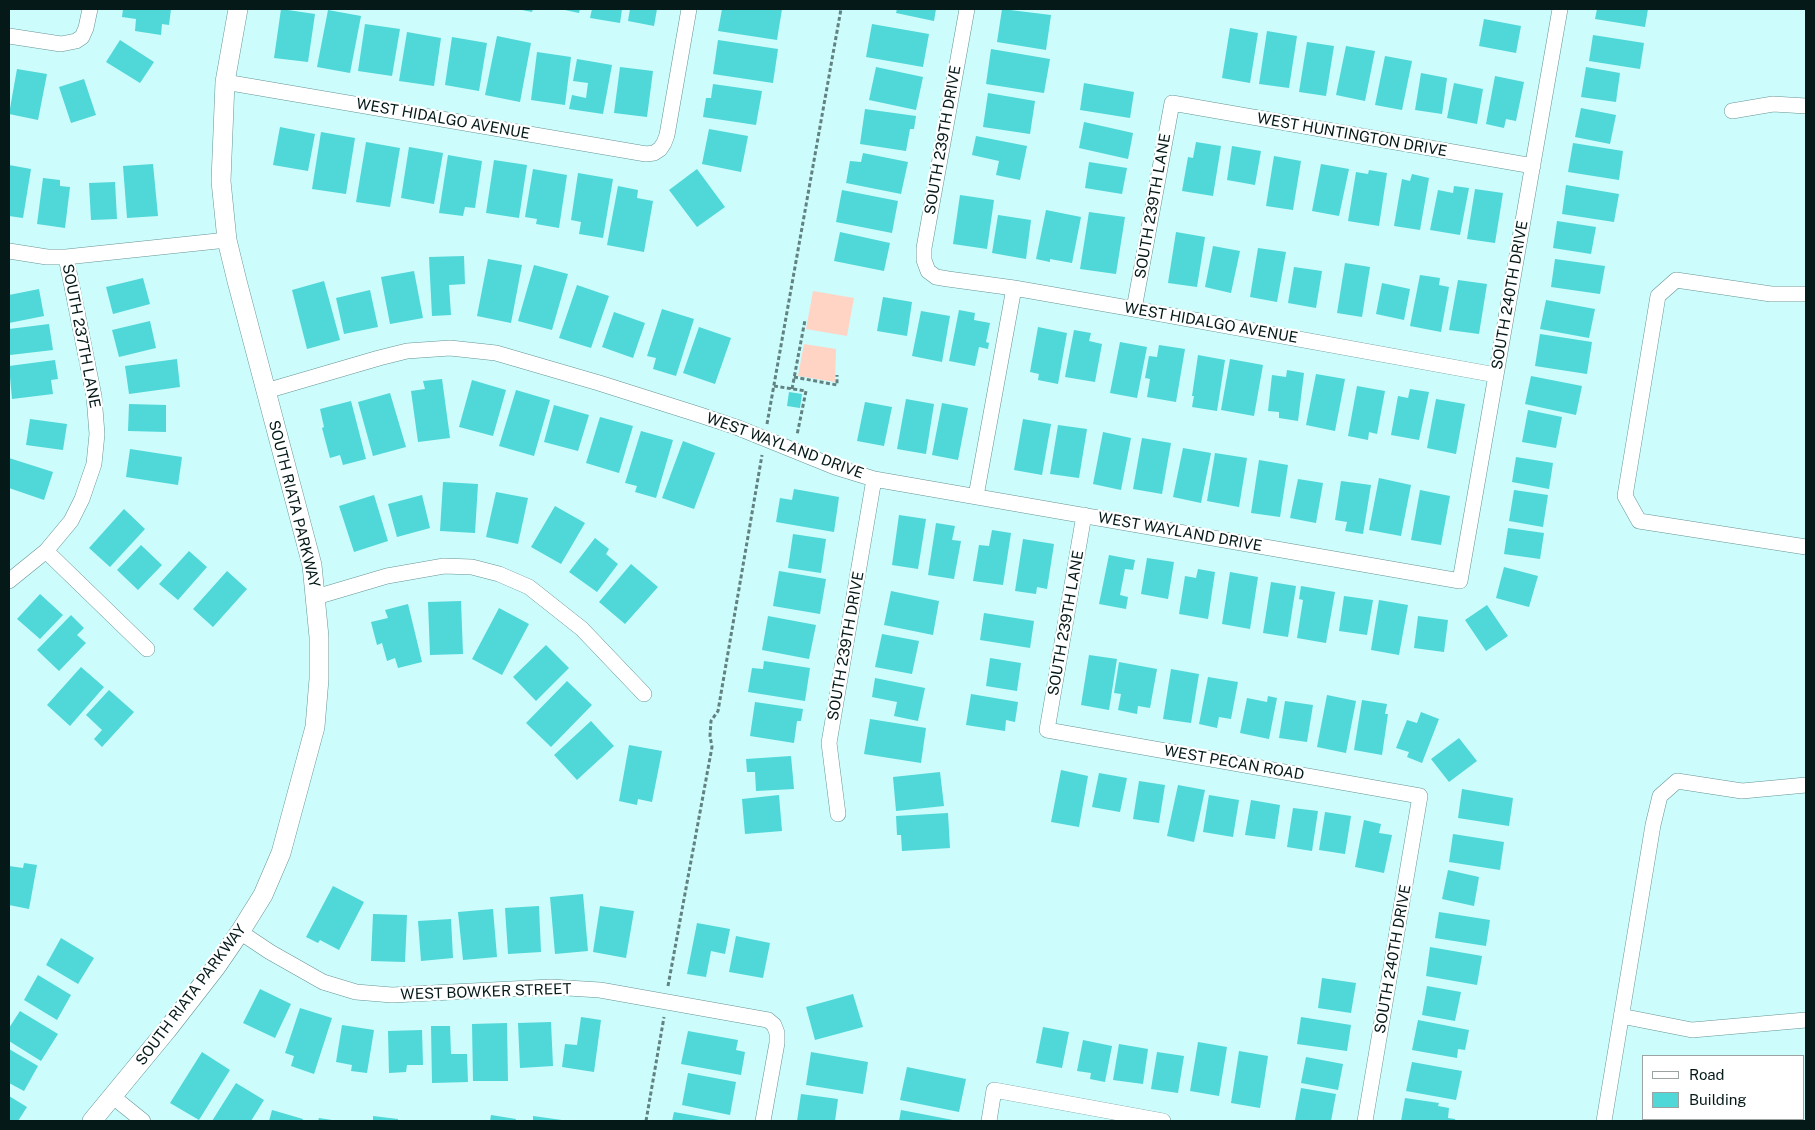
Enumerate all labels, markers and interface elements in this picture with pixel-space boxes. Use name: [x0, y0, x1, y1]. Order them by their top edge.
street label: SOUTH 239TH DRIVE: [921, 64, 965, 216]
street label: WEST HIDALGO AVENUE: [355, 95, 531, 143]
street label: WEST HUNTINGTON DRIVE: [1255, 109, 1449, 161]
street label: SOUTH 239TH LANE: [1131, 132, 1175, 280]
street label: SOUTH 240TH DRIVE: [1488, 219, 1532, 371]
street label: SOUTH 237TH LANE: [58, 262, 104, 410]
street label: WEST HIDALGO AVENUE: [1123, 299, 1299, 347]
street label: WEST WAYLAND DRIVE: [704, 409, 866, 483]
street label: SOUTH RIATA PARKWAY: [264, 418, 324, 590]
street label: WEST WAYLAND DRIVE: [1097, 509, 1263, 555]
street label: SOUTH 239TH LANE: [1044, 549, 1088, 697]
street label: SOUTH 239TH DRIVE: [824, 570, 868, 722]
street label: WEST PECAN ROAD: [1162, 742, 1306, 784]
street label: SOUTH 240TH DRIVE: [1371, 883, 1415, 1035]
street label: SOUTH RIATA PARKWAY: [132, 921, 250, 1069]
street label: WEST BOWKER STREET: [400, 980, 572, 1004]
legend: [1642, 1055, 1805, 1120]
text: Road: [1689, 1066, 1725, 1083]
text: Building: [1689, 1091, 1747, 1108]

